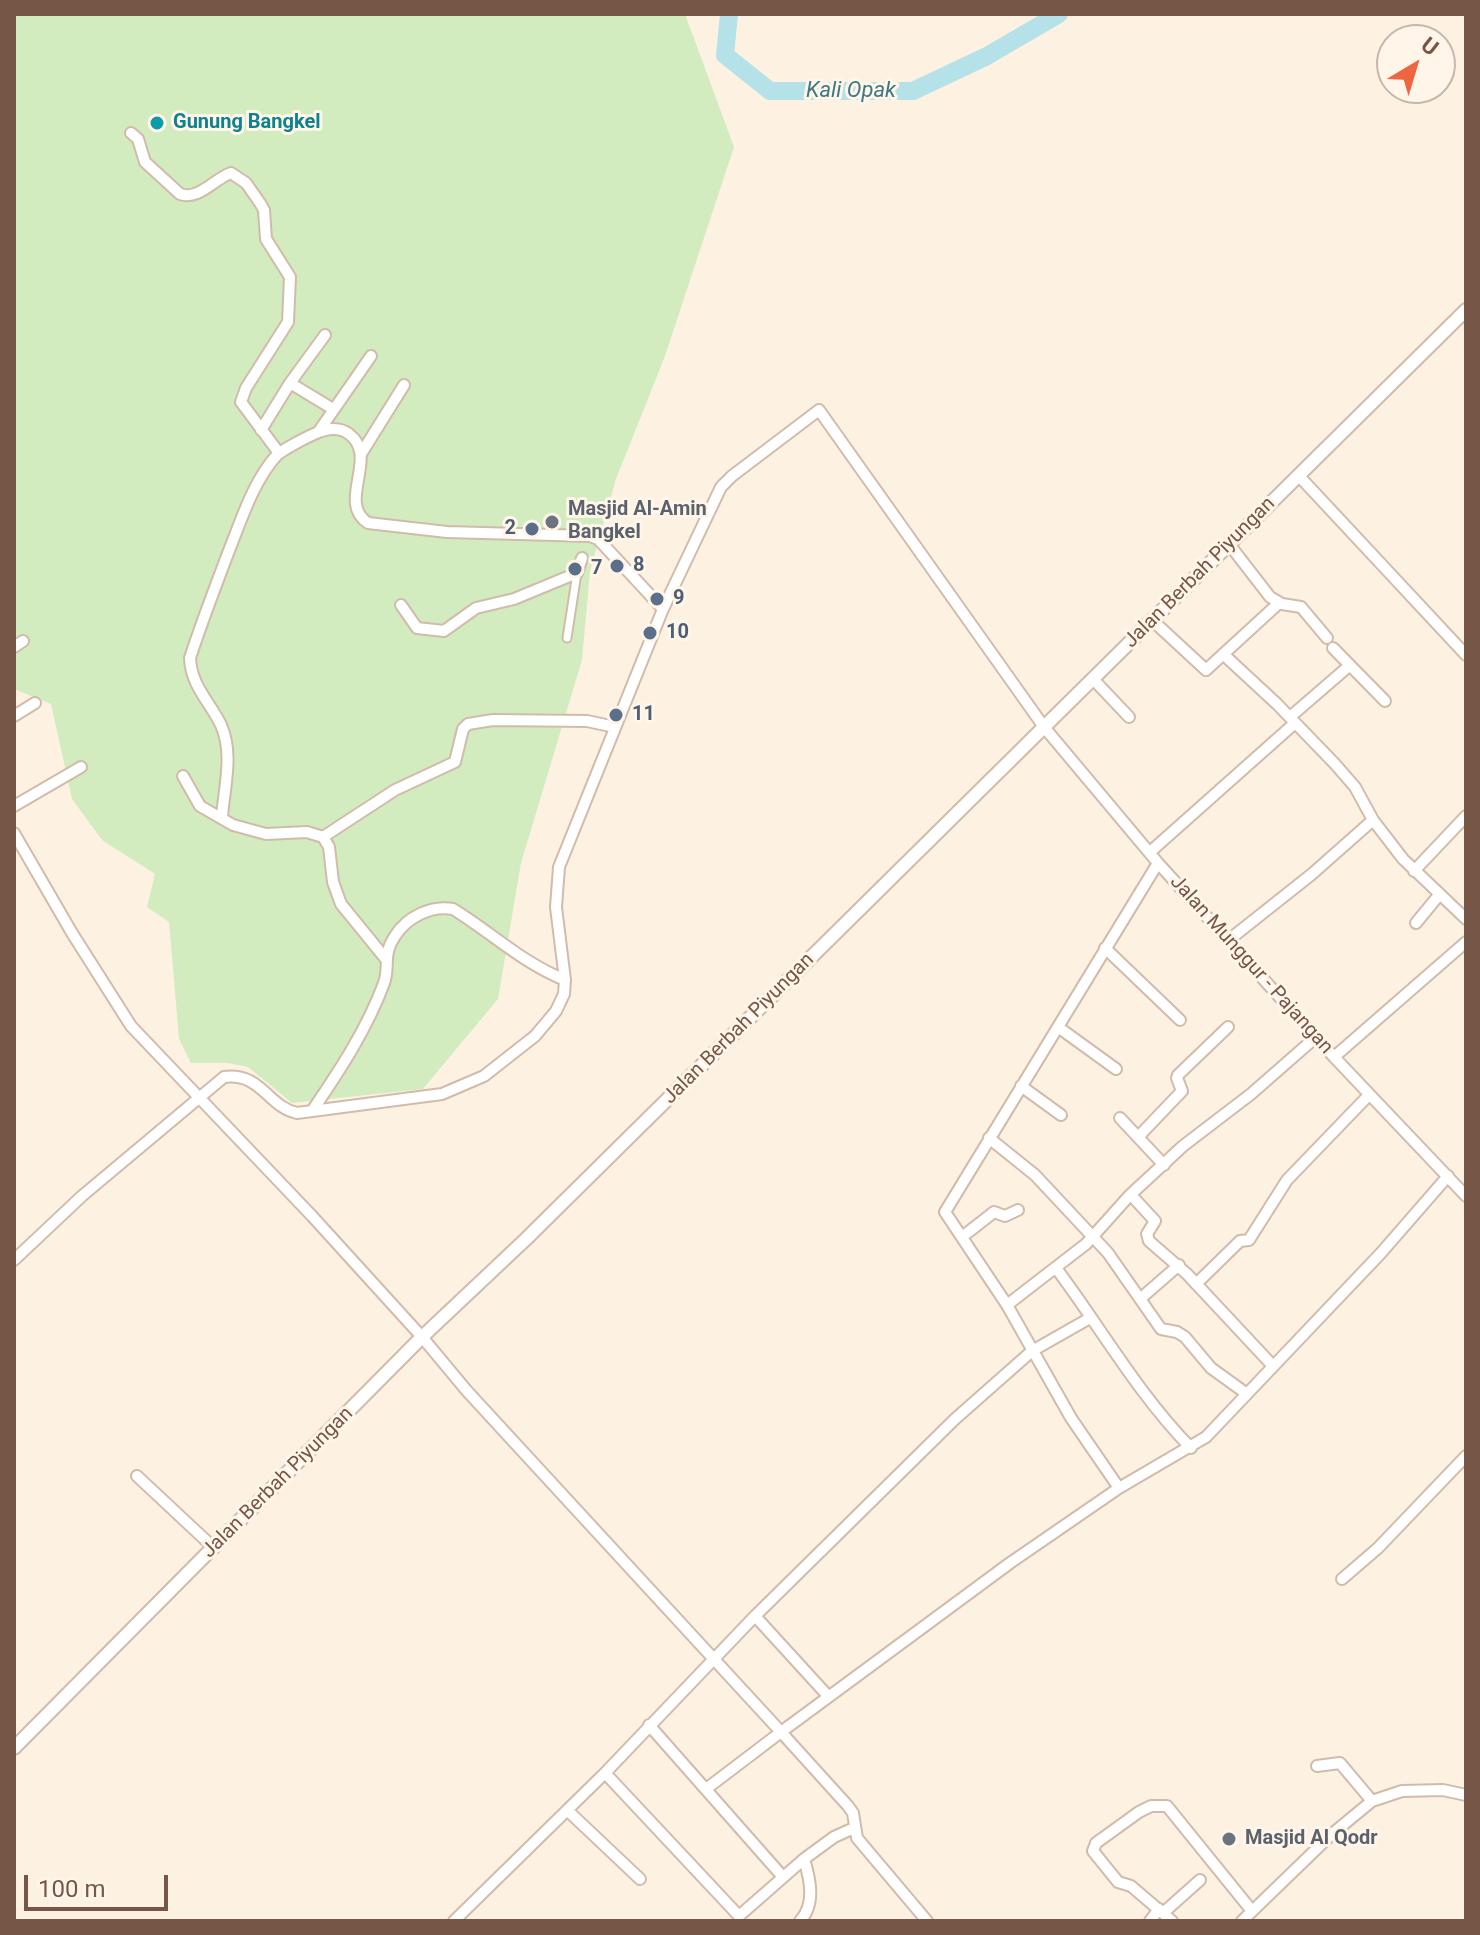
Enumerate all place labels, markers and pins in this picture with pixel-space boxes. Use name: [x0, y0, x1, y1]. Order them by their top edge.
place label: Gunung Bangkel: [173, 111, 321, 135]
marker: Gunung Bangkel: [148, 114, 166, 132]
place label: Masjid Al-Amin Bangkel: [568, 498, 707, 545]
marker: Masjid Al-Amin Bangkel: [543, 513, 561, 531]
place label: 2: [505, 517, 516, 541]
marker: 2: [523, 520, 541, 538]
place label: 8: [633, 554, 644, 578]
place label: 7: [591, 557, 602, 581]
marker: 8: [608, 557, 626, 575]
marker: 7: [566, 560, 584, 578]
place label: 9: [673, 587, 684, 611]
marker: 9: [648, 590, 666, 608]
place label: 10: [666, 621, 689, 645]
marker: 10: [641, 624, 659, 642]
place label: 11: [632, 703, 655, 727]
marker: 11: [607, 706, 625, 724]
place label: Masjid Al Qodr: [1245, 1827, 1378, 1851]
marker: Masjid Al Qodr: [1220, 1830, 1238, 1848]

